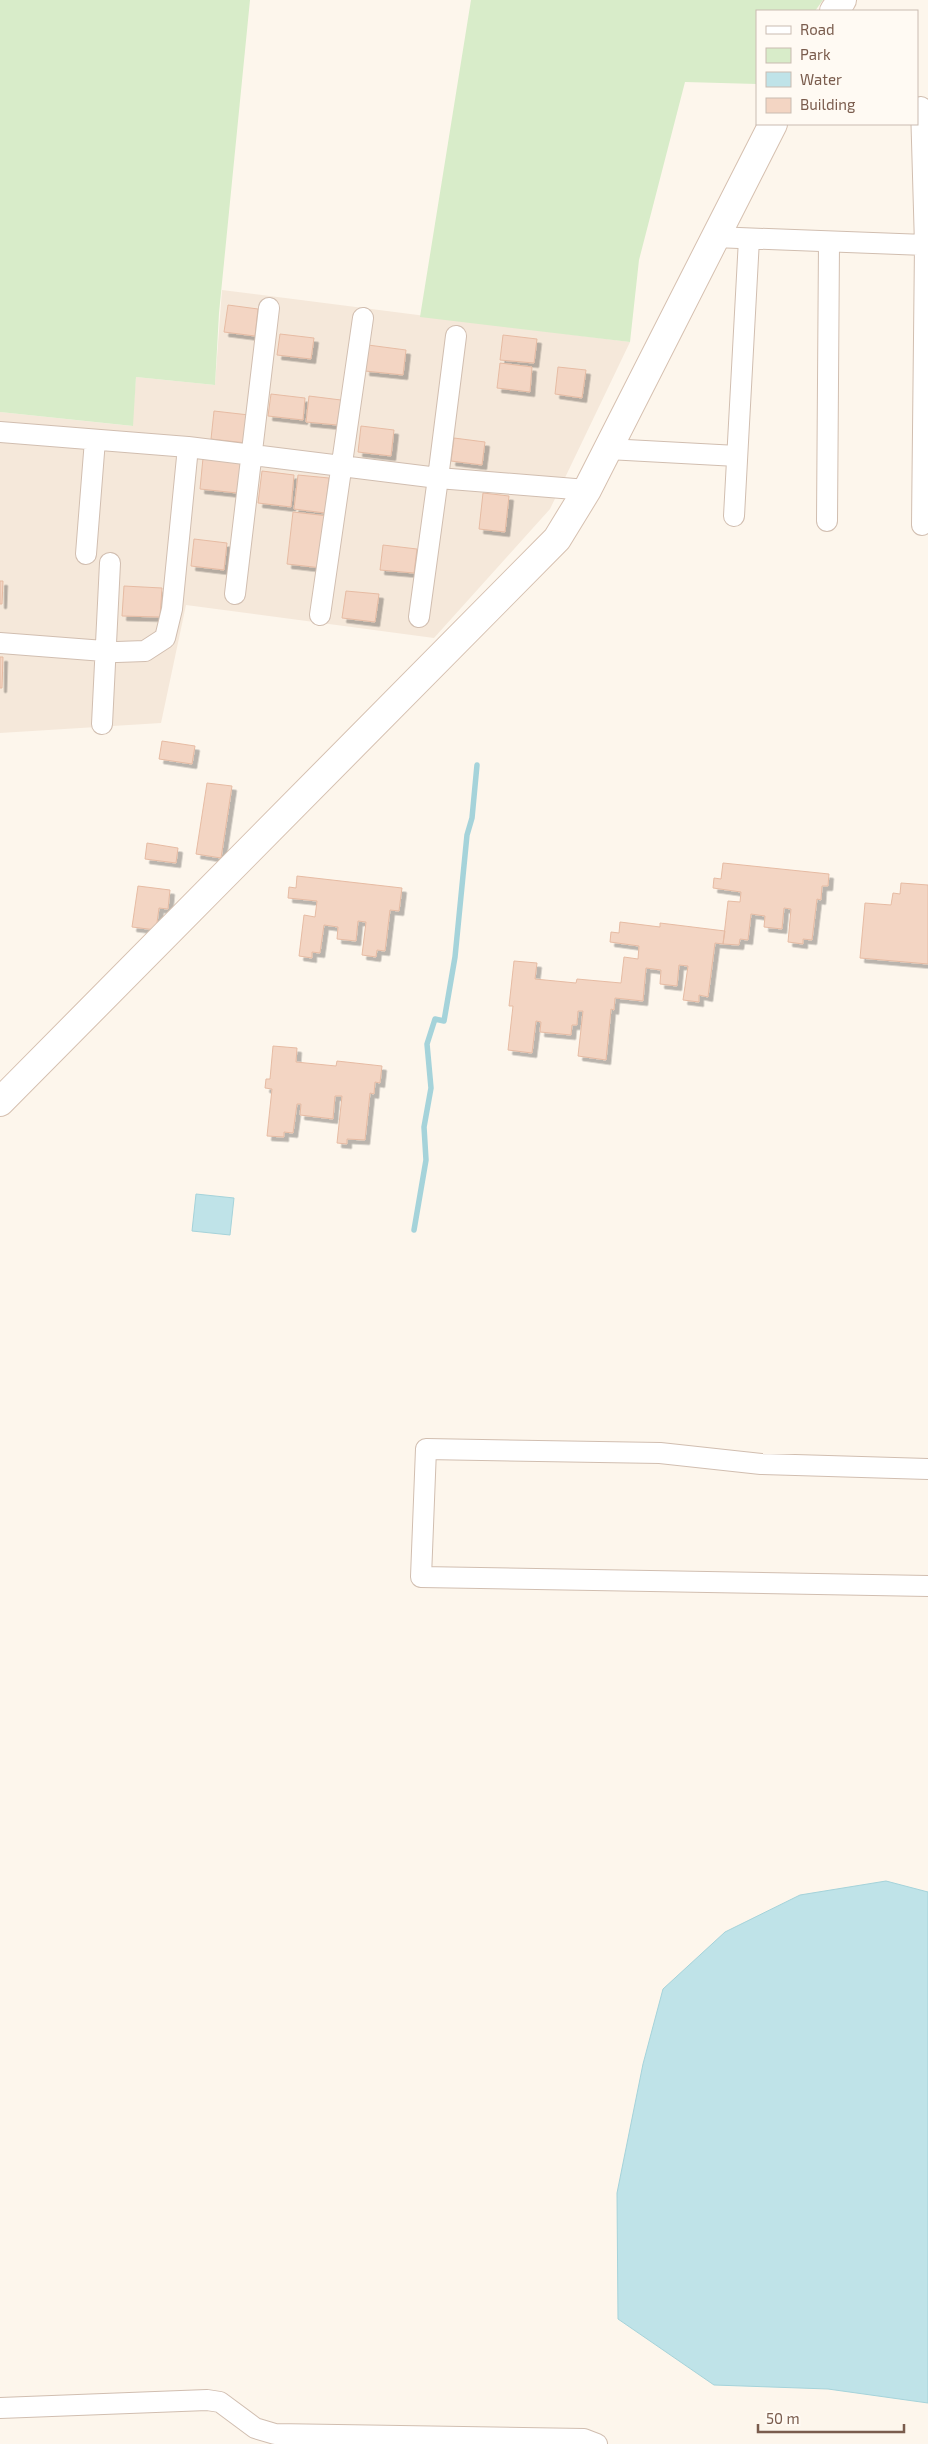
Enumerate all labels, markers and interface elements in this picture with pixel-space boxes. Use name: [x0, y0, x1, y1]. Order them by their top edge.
legend: [756, 10, 918, 125]
text: Road: [800, 20, 835, 38]
text: Park: [800, 45, 831, 63]
text: Water: [800, 70, 842, 88]
text: Building: [800, 95, 856, 113]
scale bar: [758, 2402, 904, 2434]
text: 50 m: [766, 2409, 800, 2427]

